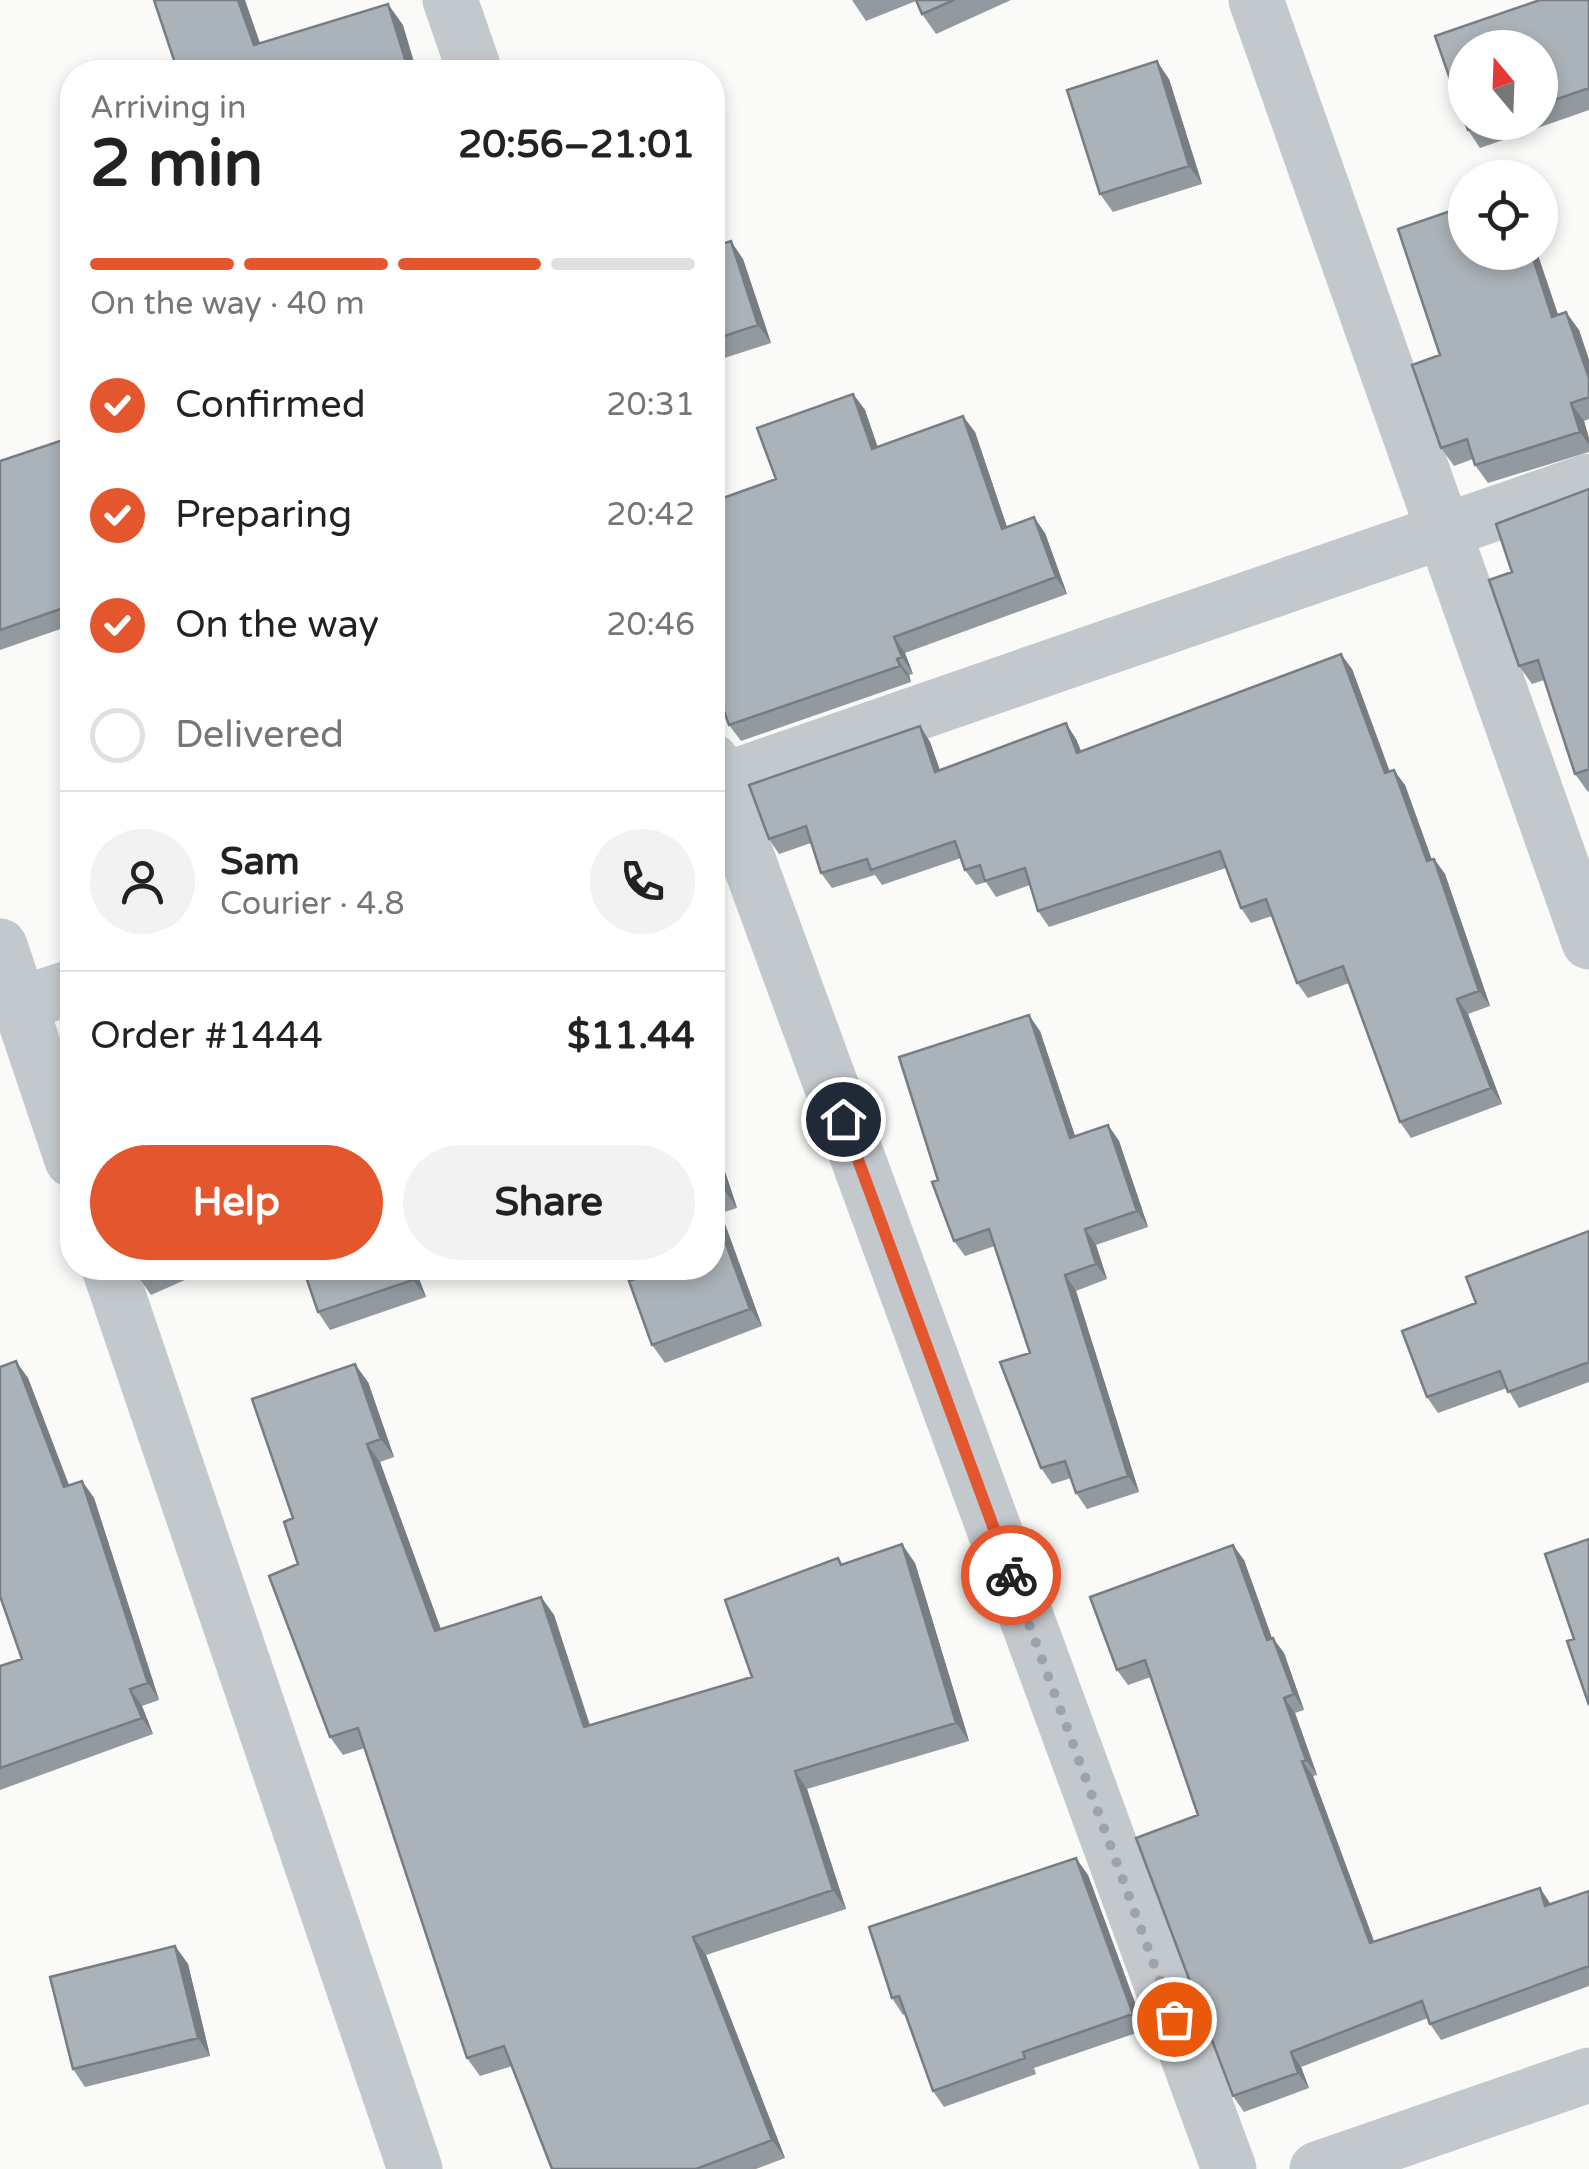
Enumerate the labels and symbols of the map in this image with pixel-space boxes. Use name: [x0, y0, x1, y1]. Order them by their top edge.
north arrow: [1448, 30, 1558, 140]
pin: [801, 1077, 886, 1162]
courier: [961, 1525, 1061, 1625]
pin: [1132, 1977, 1217, 2062]

